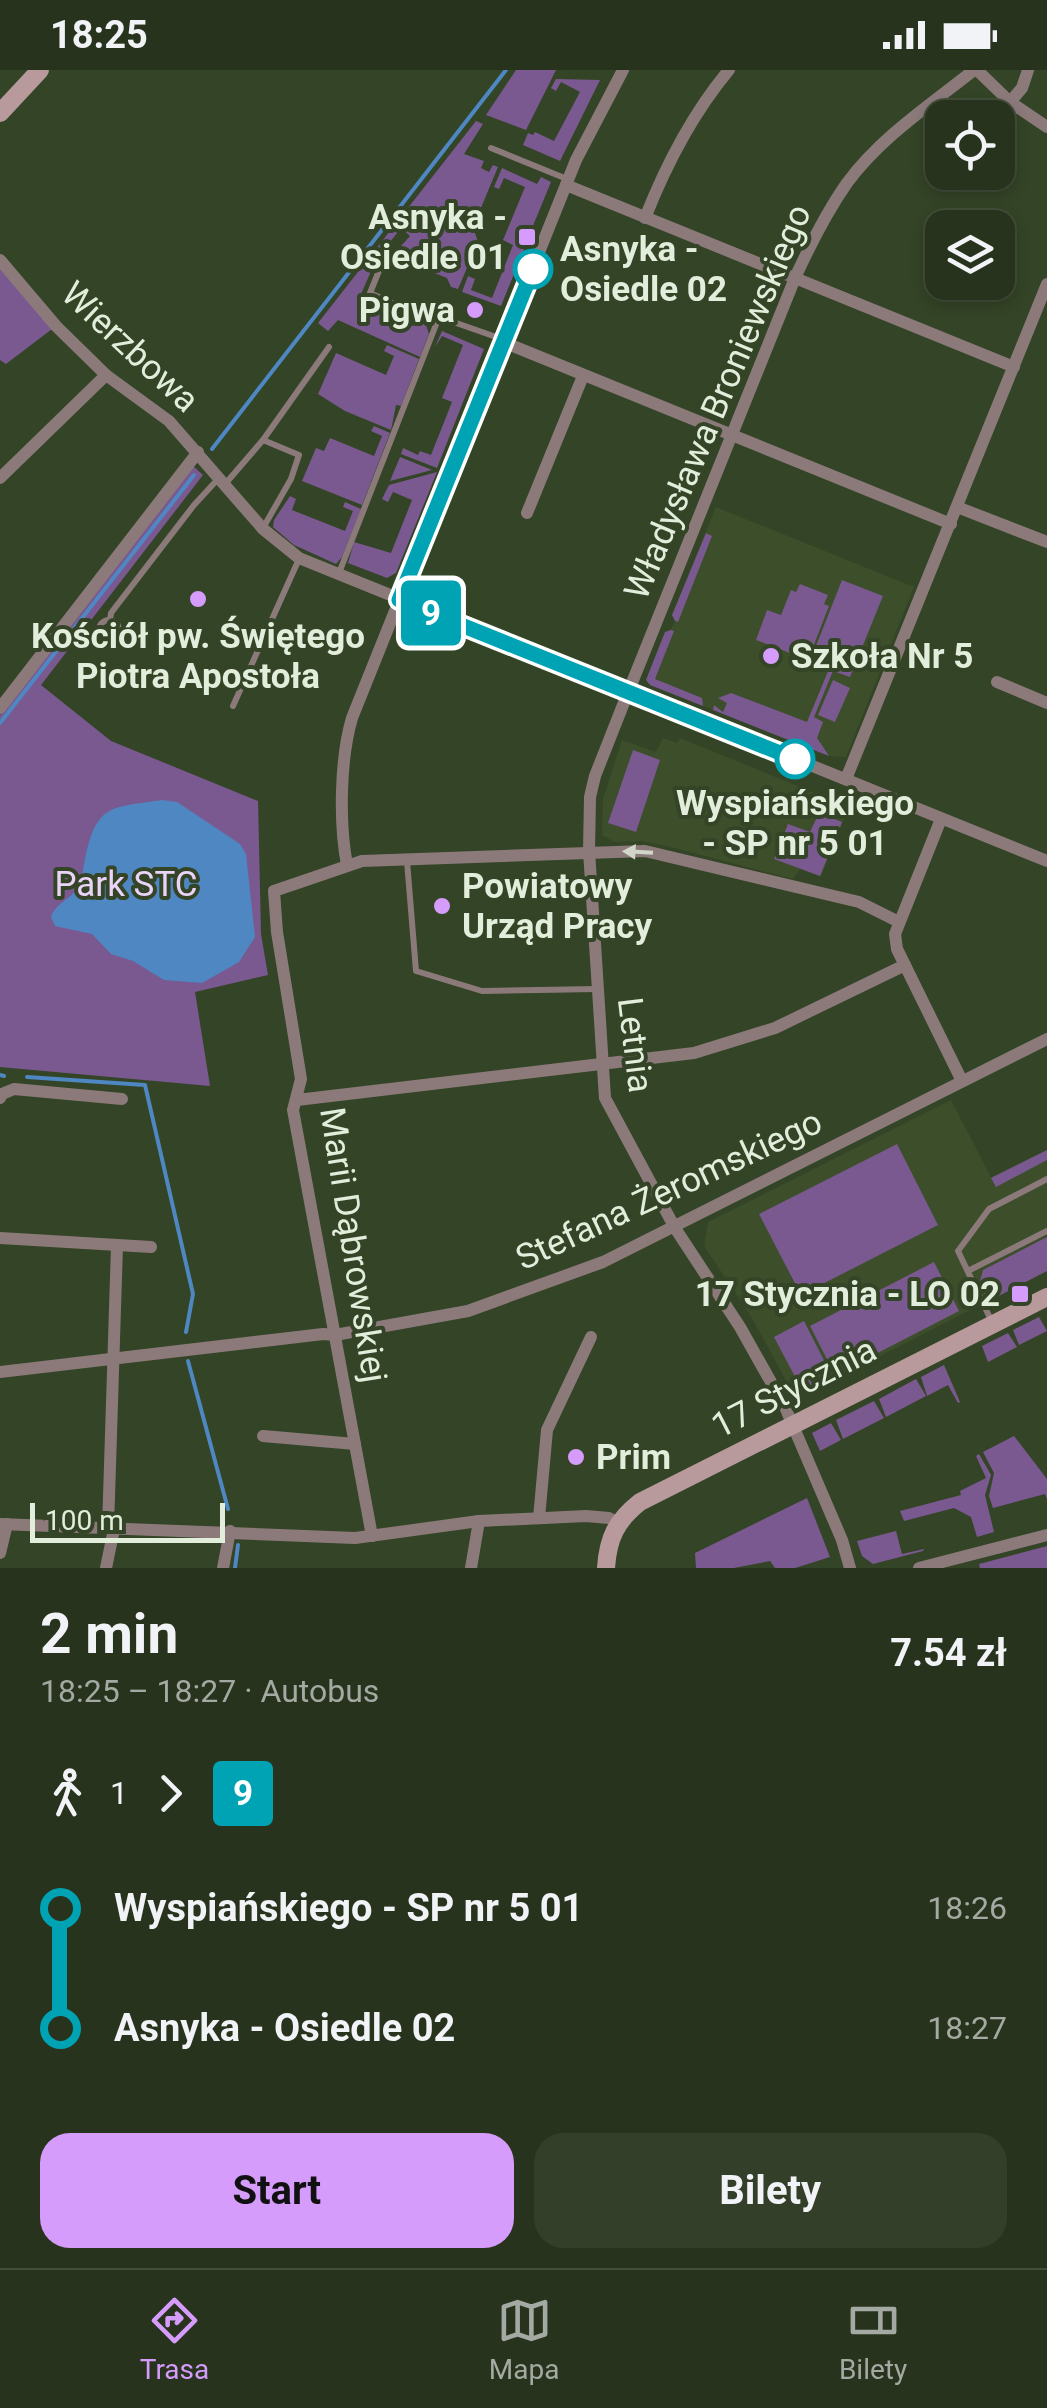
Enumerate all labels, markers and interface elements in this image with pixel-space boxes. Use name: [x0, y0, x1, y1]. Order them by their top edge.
text: 18:25: [50, 13, 148, 57]
map controls: [925, 100, 1015, 300]
button: locate: [925, 100, 1015, 190]
place label: Asnyka - Osiedle 01: [340, 197, 507, 278]
street label: Władysława Broniewskiego: [616, 198, 820, 606]
button: layers: [925, 210, 1015, 300]
marker: Asnyka - Osiedle 01: [516, 226, 538, 248]
place label: Asnyka - Osiedle 02: [560, 229, 727, 310]
marker: Asnyka - Osiedle 02: [514, 250, 552, 288]
street label: Wierzbowa: [53, 273, 207, 421]
place label: Pigwa: [359, 290, 455, 331]
marker: Pigwa: [464, 299, 486, 321]
line badge: 9: [398, 580, 464, 646]
marker: Kościół pw. Świętego Piotra Apostoła: [187, 588, 209, 610]
text: 9: [421, 593, 441, 634]
place label: Kościół pw. Świętego Piotra Apostoła: [31, 615, 365, 697]
place label: Szkoła Nr 5: [791, 636, 973, 677]
marker: Szkoła Nr 5: [760, 645, 782, 667]
marker: Wyspiańskiego - SP nr 5 01: [776, 740, 814, 778]
place label: Wyspiańskiego - SP nr 5 01: [676, 783, 914, 864]
one-way arrow: [622, 844, 654, 860]
park label: Park STC: [54, 864, 198, 905]
place label: Powiatowy Urząd Pracy: [462, 866, 653, 947]
marker: Powiatowy Urząd Pracy: [431, 895, 453, 917]
street label: Letnia: [609, 995, 661, 1095]
street label: Stefana Żeromskiego: [509, 1101, 829, 1279]
street label: Marii Dąbrowskiej: [311, 1105, 395, 1385]
place label: 17 Stycznia - LO 02: [695, 1274, 1000, 1315]
marker: 17 Stycznia - LO 02: [1009, 1283, 1031, 1305]
street label: 17 Stycznia: [705, 1329, 883, 1447]
place label: Prim: [596, 1437, 671, 1478]
marker: Prim: [565, 1446, 587, 1468]
scale bar: [30, 1498, 225, 1542]
text: 100 m: [45, 1504, 124, 1537]
text: 2 min: [40, 1602, 178, 1666]
text: 7.54 zł: [890, 1631, 1007, 1675]
text: 18:25 – 18:27 · Autobus: [40, 1672, 379, 1710]
icon: walk: [40, 1766, 95, 1821]
icon: forward: [143, 1766, 198, 1821]
text: 9: [233, 1773, 253, 1814]
text: 1: [110, 1774, 128, 1812]
text: Wyspiańskiego - SP nr 5 01: [114, 1886, 583, 1930]
text: 18:26: [927, 1889, 1007, 1927]
text: Asnyka - Osiedle 02: [114, 2006, 455, 2050]
text: 18:27: [927, 2009, 1007, 2047]
button: Start: [40, 2133, 514, 2248]
button: Bilety: [534, 2133, 1007, 2248]
tab: Trasa: [140, 2293, 209, 2386]
tab: Mapa: [489, 2293, 559, 2386]
tab: Bilety: [839, 2293, 907, 2386]

